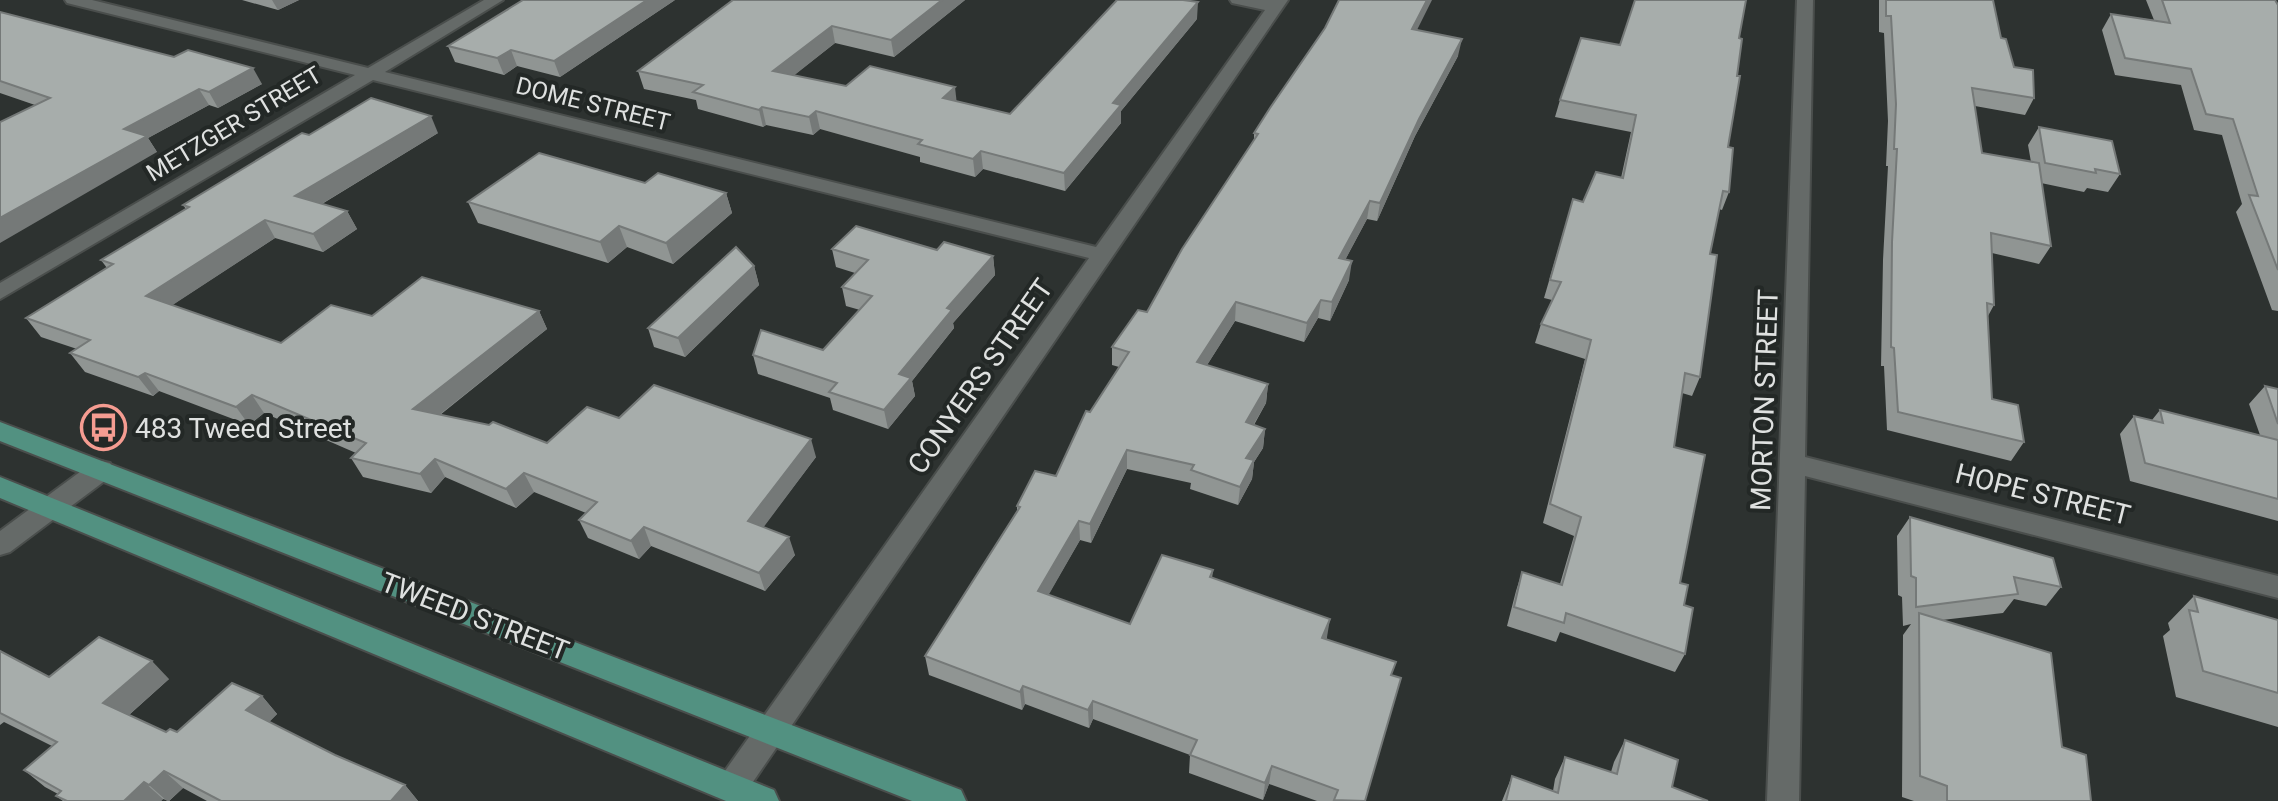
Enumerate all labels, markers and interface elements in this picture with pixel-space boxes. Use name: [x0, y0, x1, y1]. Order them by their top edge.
street label: METZGER STREET: [141, 61, 327, 187]
street label: DOME STREET: [513, 71, 673, 137]
street label: CONYERS STREET: [901, 272, 1060, 480]
street label: MORTON STREET: [1744, 288, 1785, 511]
bus stop icon: 483 Tweed Street: [80, 404, 128, 452]
place label: 483 Tweed Street: [135, 412, 352, 445]
street label: HOPE STREET: [1952, 457, 2134, 532]
street label: TWEED STREET: [376, 566, 574, 668]

